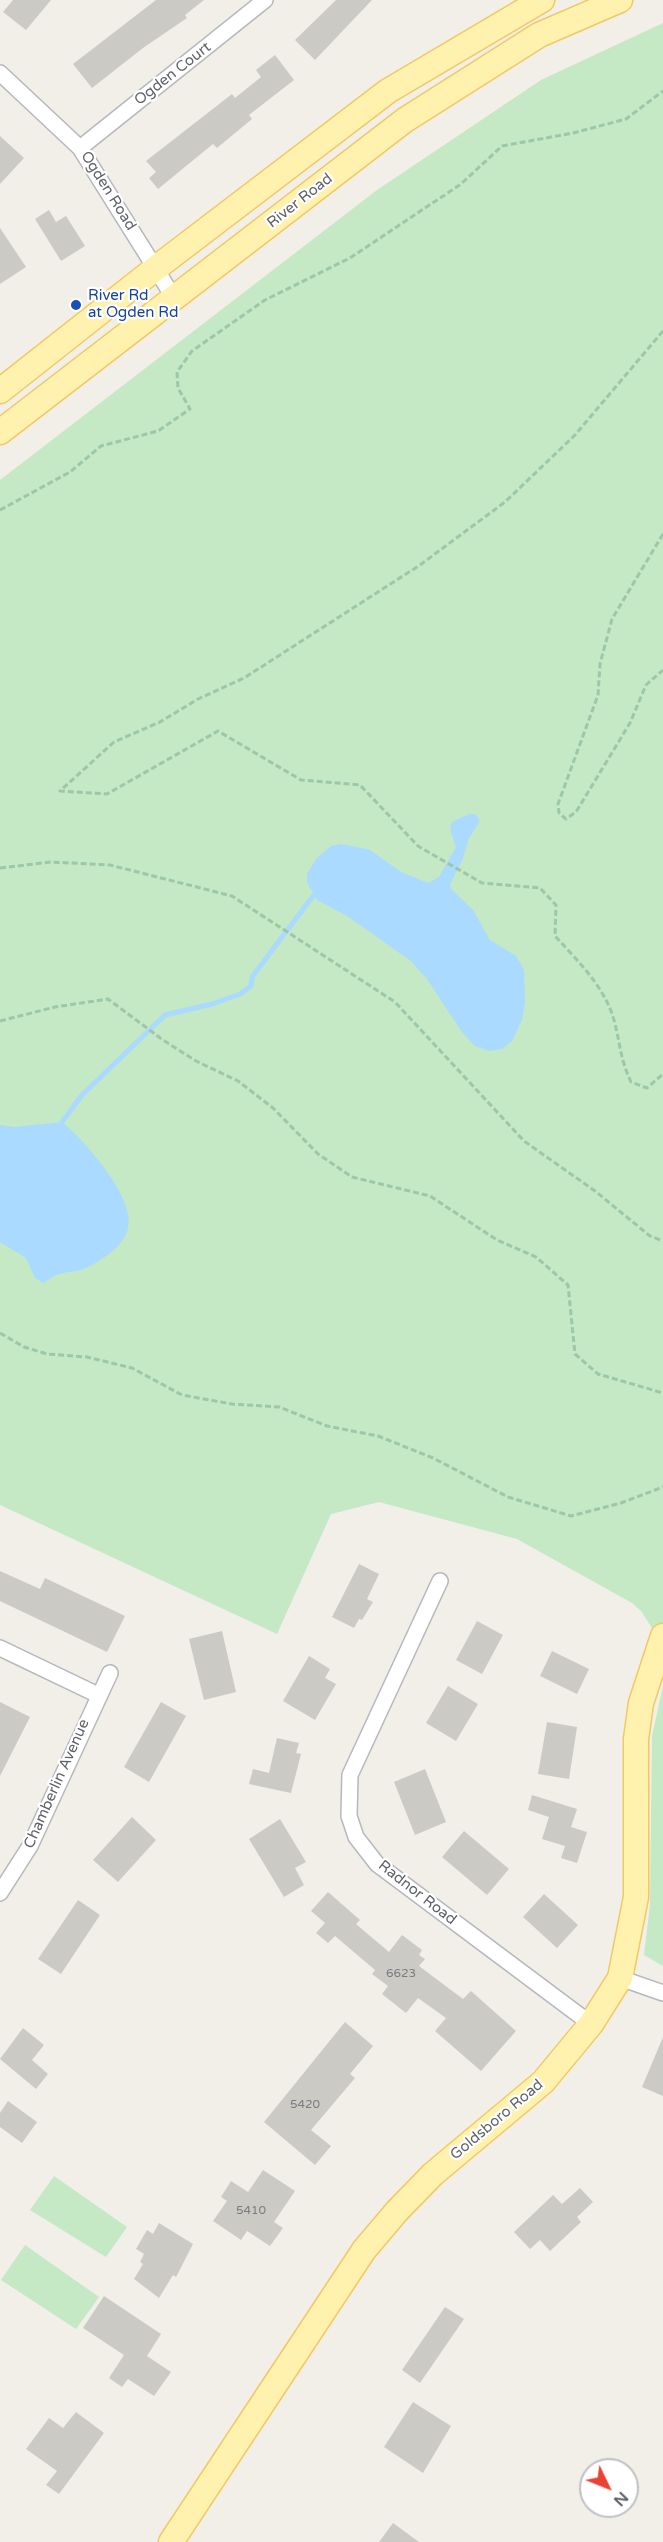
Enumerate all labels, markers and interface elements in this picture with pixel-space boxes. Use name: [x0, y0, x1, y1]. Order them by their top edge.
street label: Ogden Court: [131, 39, 215, 109]
street label: Ogden Road: [77, 148, 139, 234]
street label: River Road: [264, 170, 336, 232]
place label: River Rd at Ogden Rd: [88, 287, 178, 322]
marker: River Rd at Ogden Rd: [69, 298, 83, 312]
street label: Chamberlin Avenue: [20, 1717, 94, 1851]
street label: Radnor Road: [374, 1857, 460, 1929]
house number: 6623: [386, 1967, 416, 1981]
street label: Goldsboro Road: [447, 2076, 547, 2164]
house number: 5420: [290, 2098, 320, 2112]
house number: 5410: [236, 2204, 266, 2218]
north arrow: [579, 2458, 639, 2518]
text: N: [609, 2487, 632, 2510]

